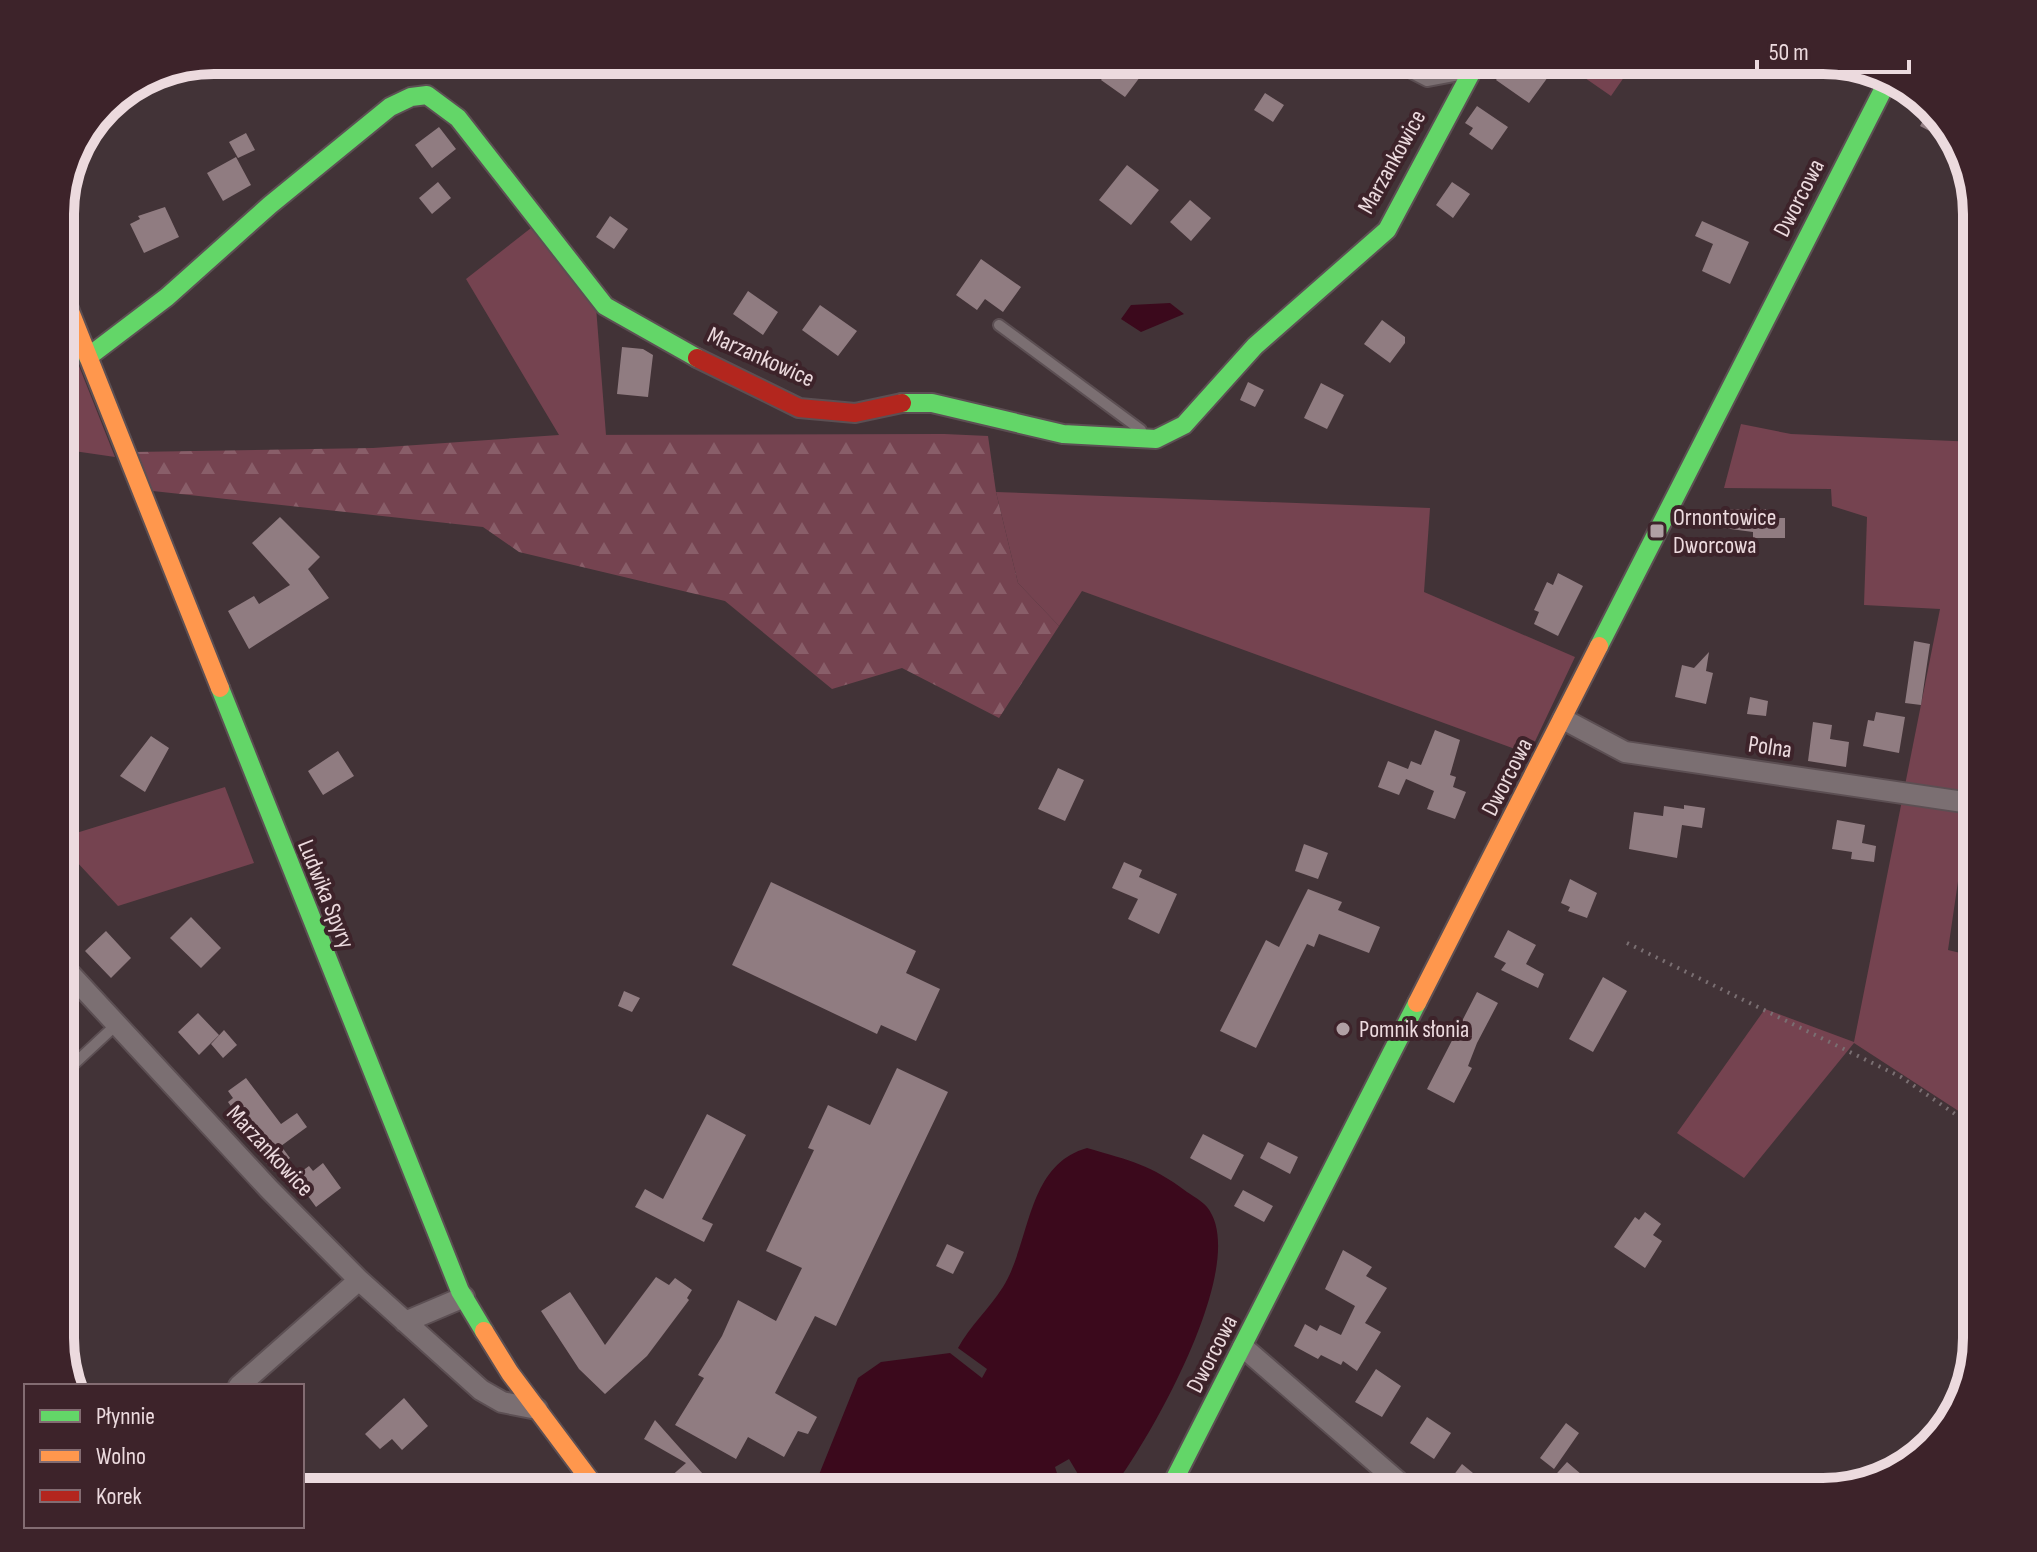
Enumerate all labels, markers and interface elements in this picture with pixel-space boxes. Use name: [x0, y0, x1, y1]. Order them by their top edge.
scale bar: [1757, 24, 1909, 74]
text: 50 m: [1769, 38, 1809, 67]
street label: Marzankowice: [1352, 105, 1432, 219]
street label: Dworcowa: [1767, 154, 1831, 242]
street label: Marzankowice: [703, 321, 819, 393]
place label: Ornontowice Dworcowa: [1673, 503, 1776, 560]
marker: Ornontowice Dworcowa: [1648, 522, 1666, 540]
street label: Polna: [1746, 730, 1794, 764]
street label: Dworcowa: [1475, 733, 1539, 821]
street label: Ludwika Spyry: [291, 835, 361, 953]
place label: Pomnik słonia: [1359, 1015, 1469, 1044]
marker: Pomnik słonia: [1334, 1020, 1352, 1038]
street label: Marzankowice: [220, 1099, 320, 1203]
street label: Dworcowa: [1180, 1310, 1244, 1398]
legend: [24, 1384, 304, 1528]
text: Płynnie: [96, 1402, 155, 1431]
text: Wolno: [96, 1442, 146, 1471]
text: Korek: [96, 1482, 142, 1511]

